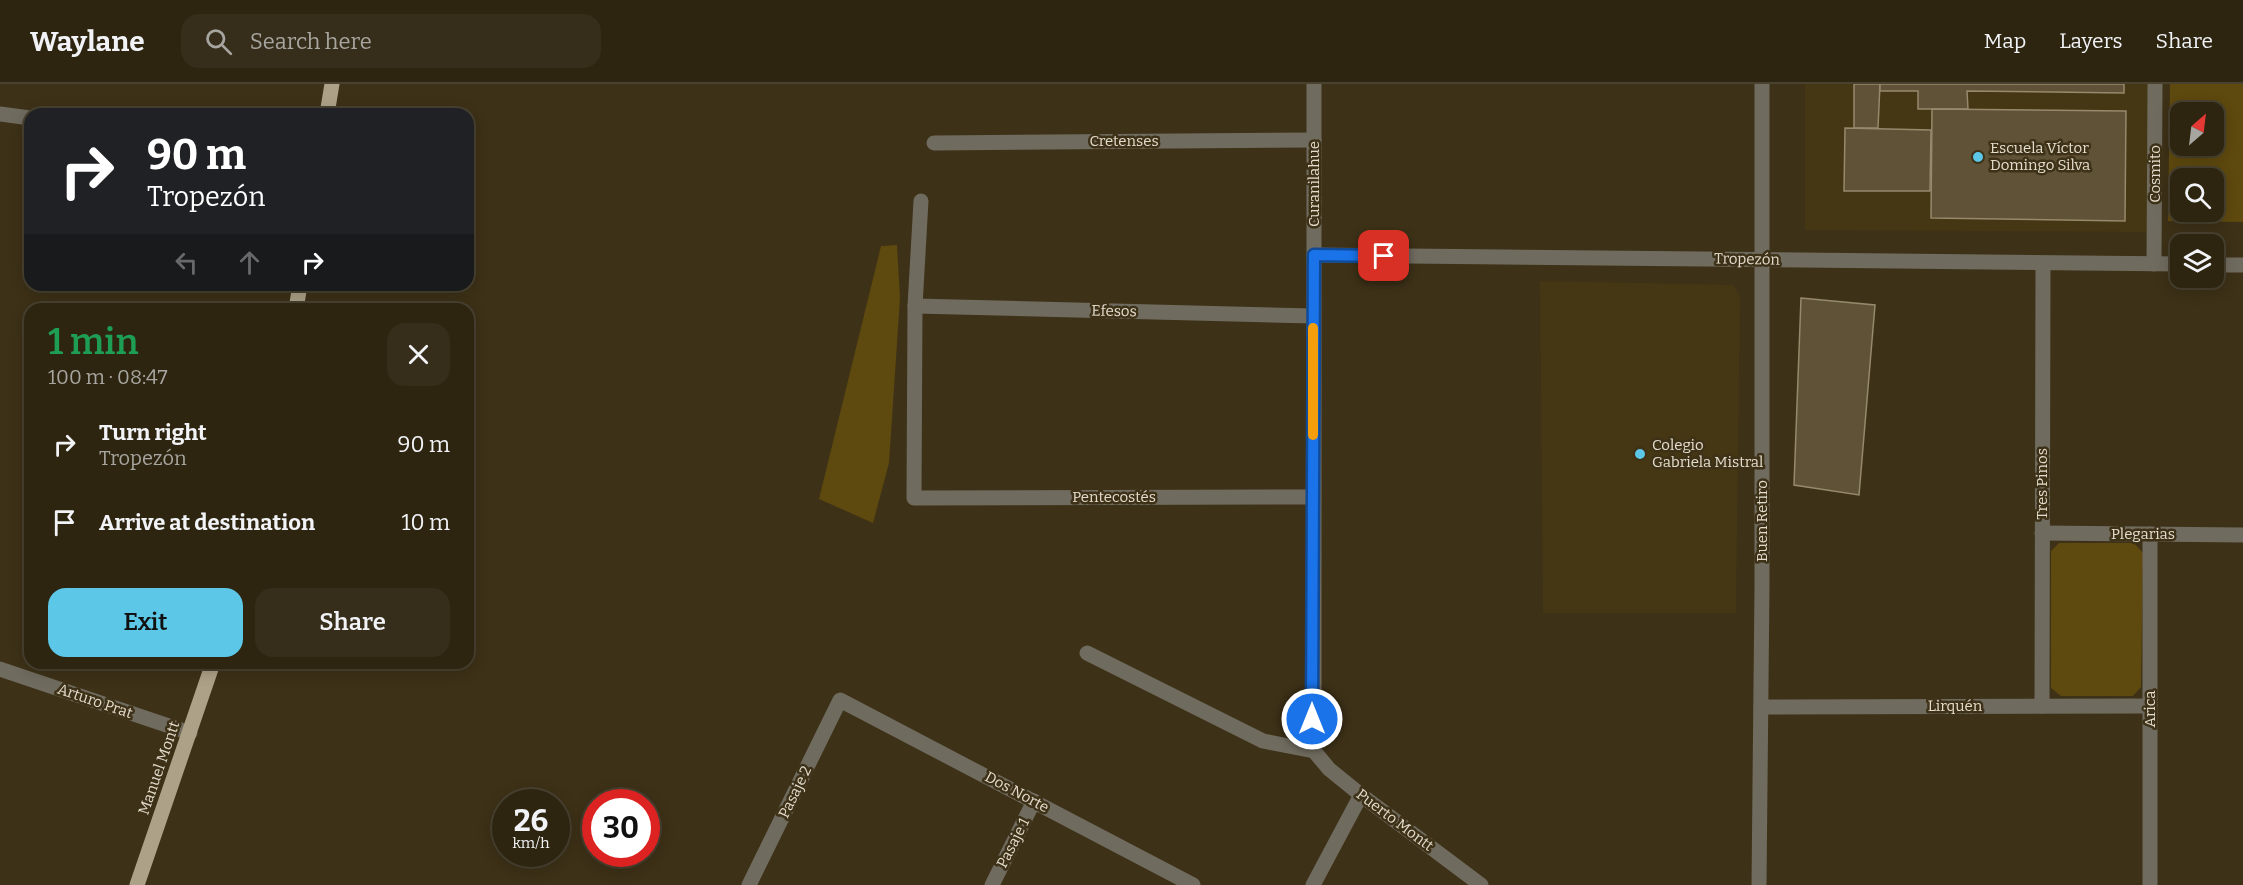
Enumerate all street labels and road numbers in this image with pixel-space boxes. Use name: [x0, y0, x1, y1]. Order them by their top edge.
street label: Cretenses: [1089, 132, 1159, 150]
street label: Curanilahue: [1305, 141, 1323, 227]
street label: Cosmito: [2146, 145, 2164, 203]
street label: Tropezón: [1714, 249, 1781, 269]
street label: Efesos: [1091, 302, 1137, 320]
street label: Tres Pinos: [2033, 448, 2051, 520]
street label: Buen Retiro: [1753, 480, 1771, 562]
street label: Pentecostés: [1072, 488, 1156, 506]
street label: Plegarias: [2111, 525, 2175, 543]
street label: Arturo Prat: [55, 680, 135, 722]
street label: Arica: [2141, 691, 2159, 727]
street label: Lirquén: [1928, 697, 1983, 715]
street label: Manuel Montt: [135, 718, 184, 817]
street label: Pasaje 2: [775, 763, 815, 821]
street label: Dos Norte: [982, 768, 1052, 816]
street label: Puerto Montt: [1353, 785, 1438, 855]
street label: Pasaje 1: [993, 815, 1033, 871]

